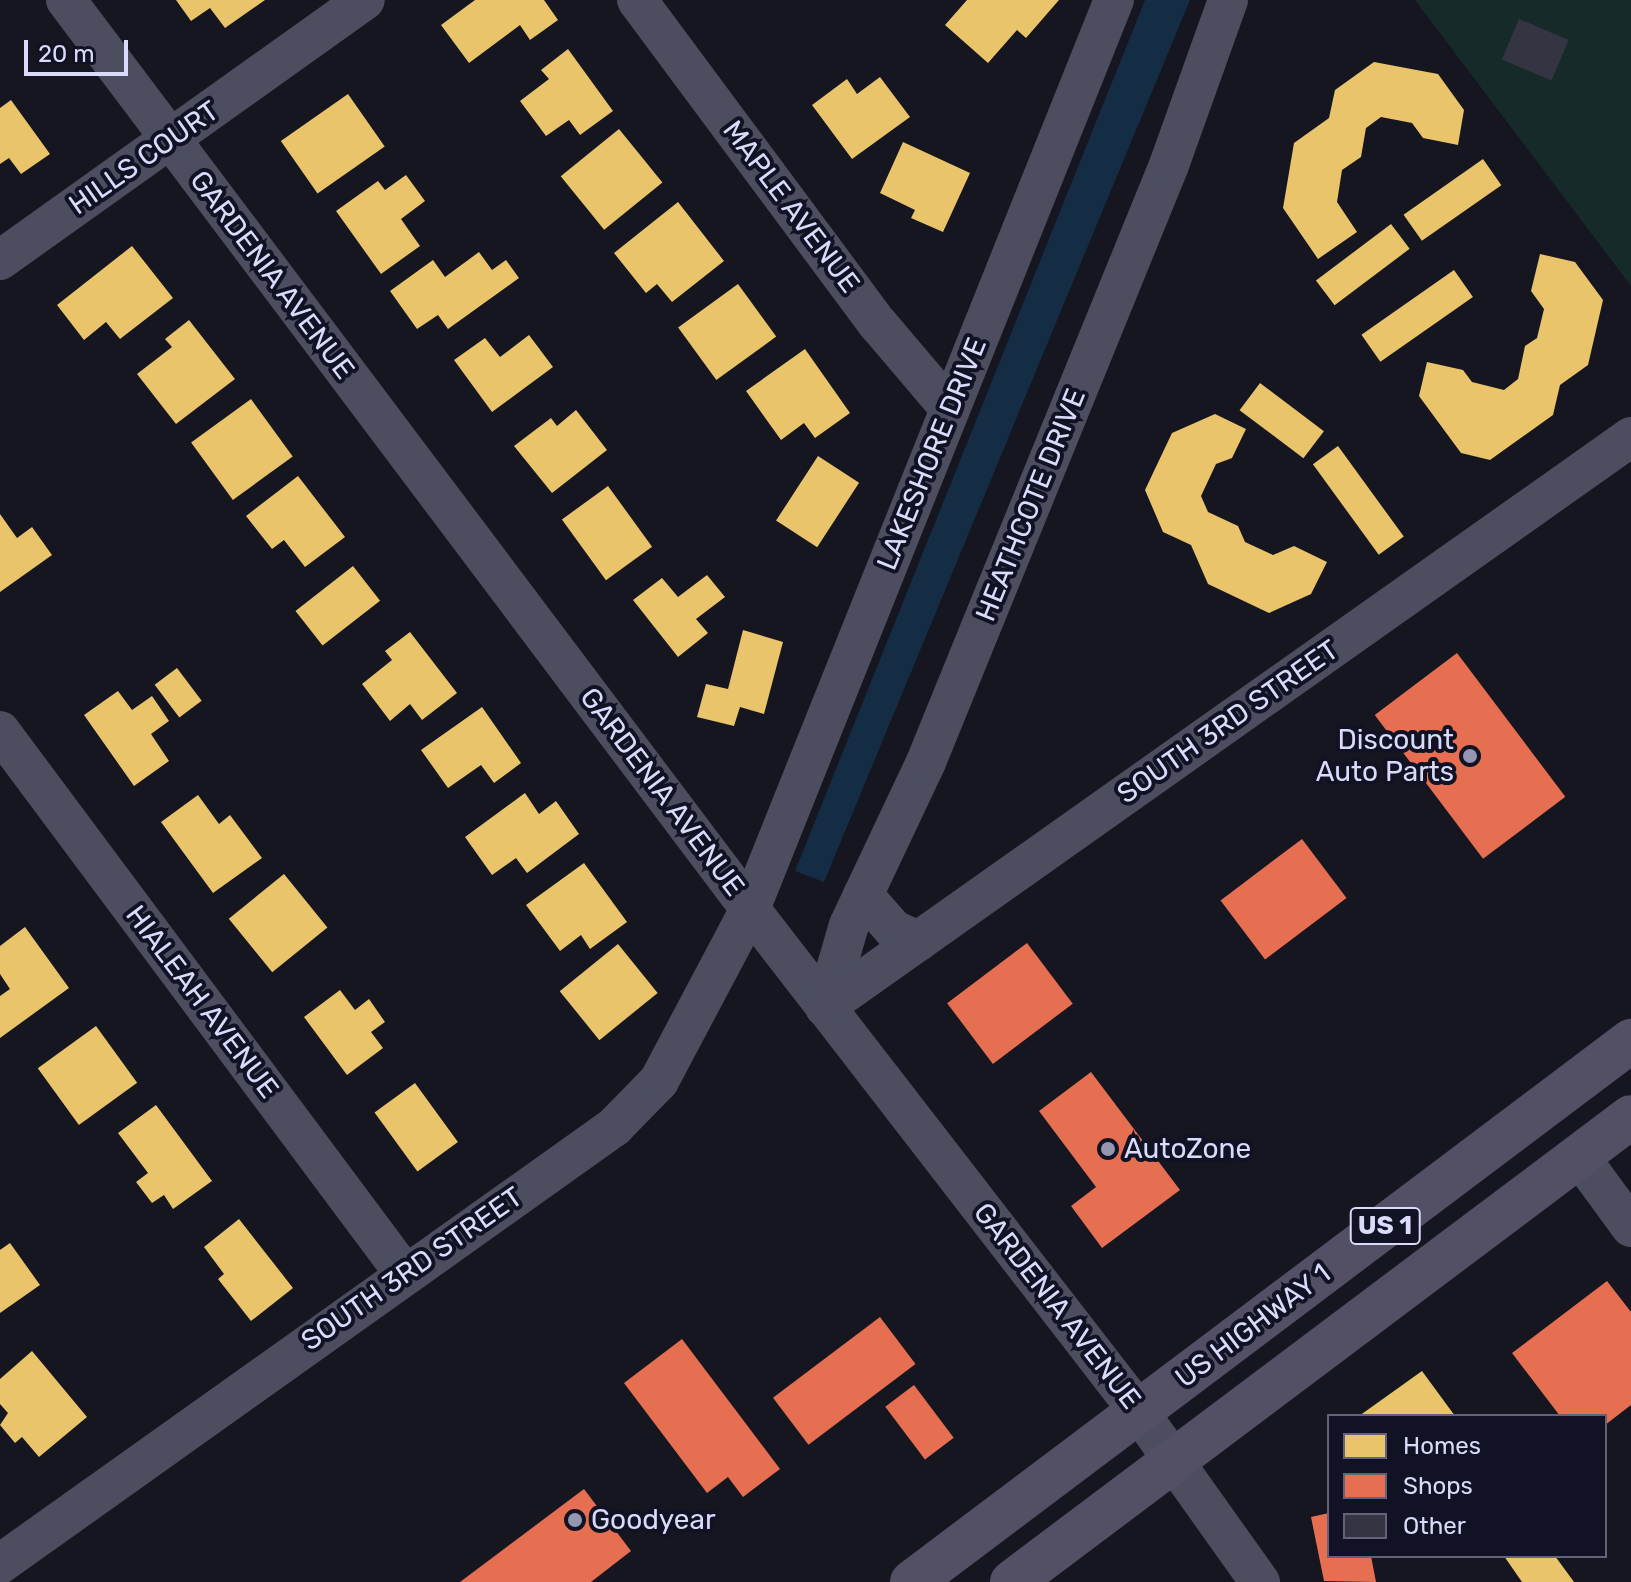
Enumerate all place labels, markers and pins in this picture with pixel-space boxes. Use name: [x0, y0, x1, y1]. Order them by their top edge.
place label: Discount Auto Parts: [1316, 723, 1454, 789]
marker: Discount Auto Parts: [1461, 747, 1479, 765]
place label: AutoZone: [1124, 1132, 1251, 1166]
marker: AutoZone: [1099, 1140, 1117, 1158]
place label: Goodyear: [591, 1503, 716, 1537]
marker: Goodyear: [566, 1511, 584, 1529]

